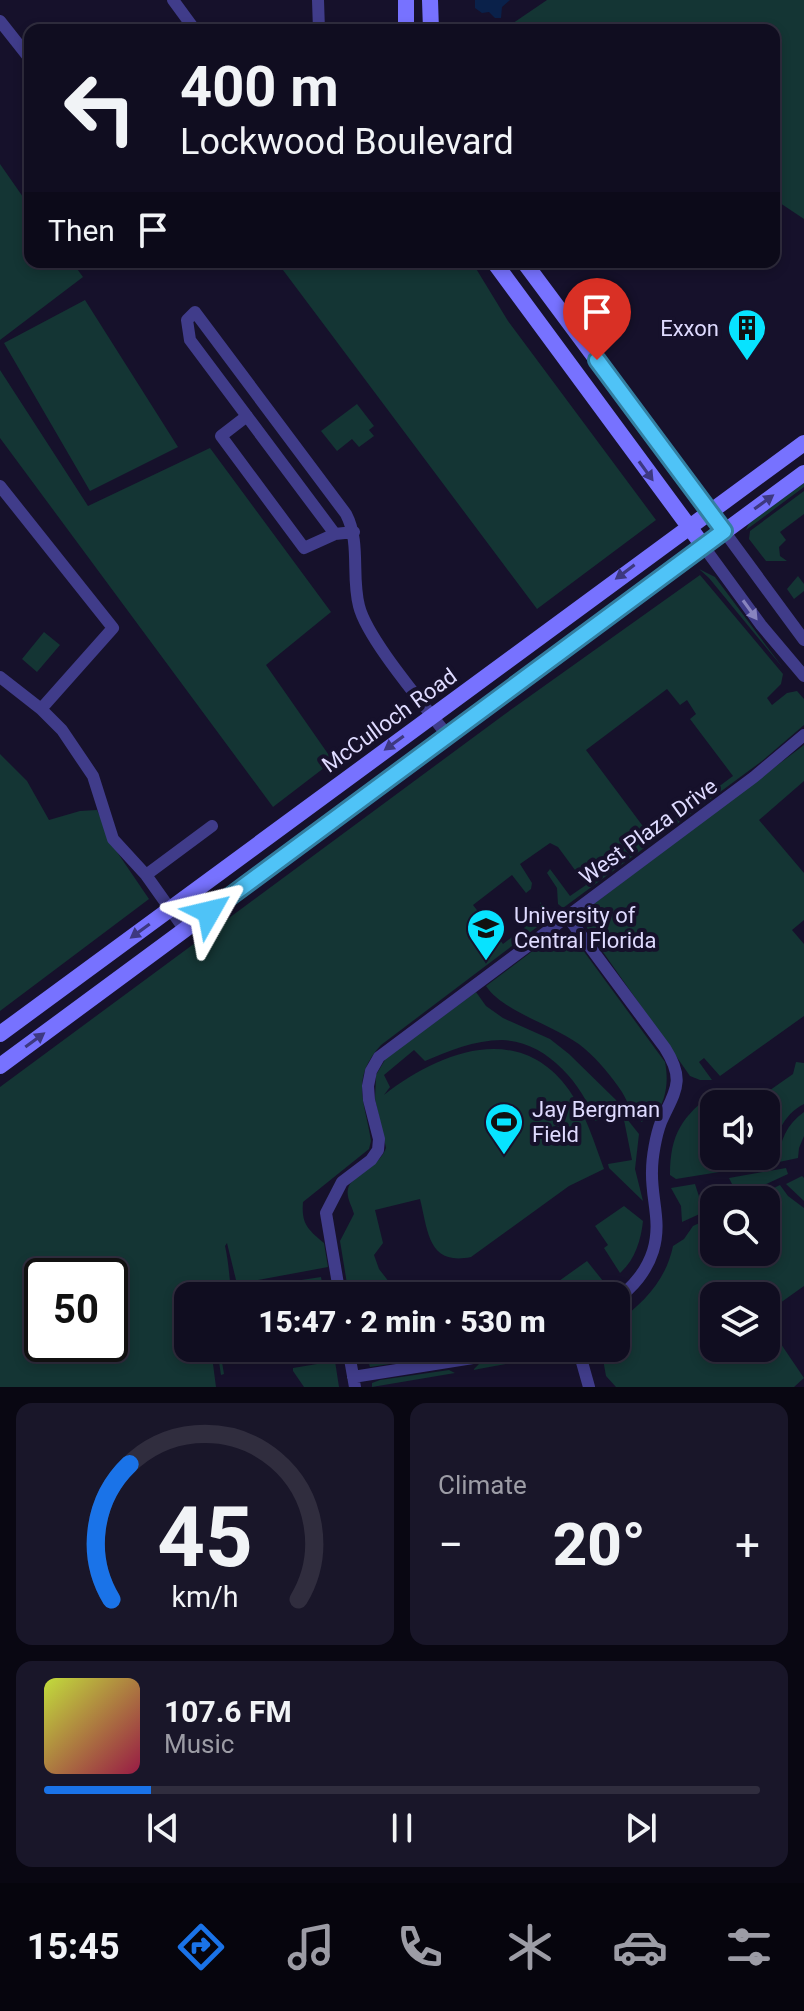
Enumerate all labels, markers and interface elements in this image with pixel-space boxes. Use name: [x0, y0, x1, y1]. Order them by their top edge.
text: 400 m: [180, 54, 339, 120]
icon: left: [48, 56, 152, 160]
text: Lockwood Boulevard: [180, 121, 514, 163]
icon: arrive: [131, 208, 175, 252]
text: Then: [48, 213, 115, 248]
pin: [563, 278, 631, 360]
icon: arrive: [575, 290, 619, 334]
building icon: Exxon: [726, 307, 768, 362]
place label: Exxon: [660, 316, 719, 341]
one-way arrow: [638, 460, 653, 481]
one-way arrow: [753, 494, 775, 510]
one-way arrow: [615, 564, 636, 579]
one-way arrow: [742, 599, 758, 620]
street label: McCulloch Road: [317, 663, 461, 778]
one-way arrow: [384, 735, 404, 751]
street label: West Plaza Drive: [575, 773, 722, 890]
position arrow: [167, 870, 251, 954]
place label: University of Central Florida: [514, 903, 656, 953]
school or university icon: University of Central Florida: [465, 907, 507, 962]
one-way arrow: [129, 923, 151, 939]
one-way arrow: [25, 1033, 45, 1049]
map controls: [700, 1090, 780, 1362]
button: sound: [700, 1090, 780, 1170]
place label: Jay Bergman Field: [532, 1097, 660, 1147]
sports icon: Jay Bergman Field: [483, 1101, 525, 1156]
button: search: [700, 1186, 780, 1266]
speed limit sign: 50: [24, 1258, 128, 1362]
button: layers: [700, 1282, 780, 1362]
text: 15:47 · 2 min · 530 m: [258, 1304, 546, 1339]
text: Climate: [438, 1470, 527, 1500]
text: 45: [157, 1489, 253, 1586]
text: 20°: [553, 1509, 646, 1580]
text: −: [438, 1519, 463, 1571]
text: +: [735, 1519, 760, 1571]
text: km/h: [171, 1580, 239, 1614]
text: 107.6 FM: [164, 1694, 292, 1729]
text: Music: [164, 1729, 234, 1759]
icon: previous: [141, 1806, 185, 1850]
icon: pause: [380, 1806, 424, 1850]
icon: next: [619, 1806, 663, 1850]
icon: directions: [173, 1919, 229, 1975]
icon: music: [283, 1919, 339, 1975]
icon: phone: [392, 1919, 448, 1975]
icon: climate: [502, 1919, 558, 1975]
icon: car: [612, 1919, 668, 1975]
icon: filters: [721, 1919, 777, 1975]
text: 15:45: [27, 1926, 120, 1968]

